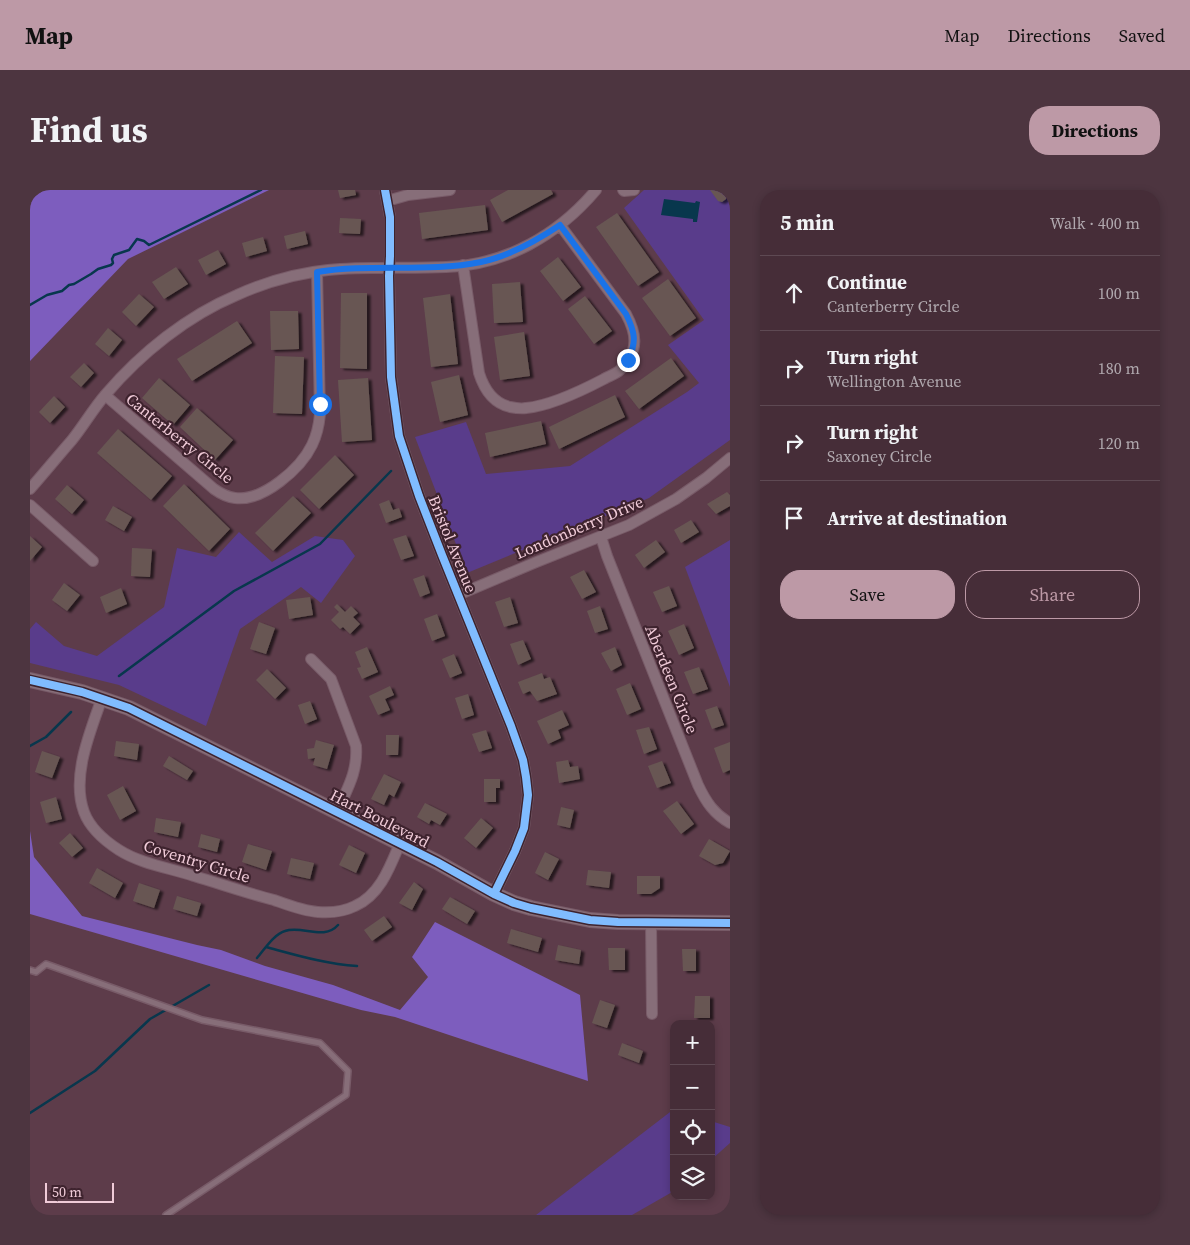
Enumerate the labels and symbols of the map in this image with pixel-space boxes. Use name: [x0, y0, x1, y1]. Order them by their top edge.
route end: [617, 349, 640, 372]
street label: Canterberry Circle: [121, 388, 239, 488]
route start: [309, 393, 332, 416]
street label: Londonberry Drive: [512, 490, 646, 564]
street label: Bristol Avenue: [423, 492, 483, 596]
street label: Aberdeen Circle: [640, 621, 704, 737]
street label: Hart Boulevard: [327, 784, 433, 852]
street label: Coventry Circle: [141, 834, 253, 888]
scale bar: [45, 1180, 114, 1203]

